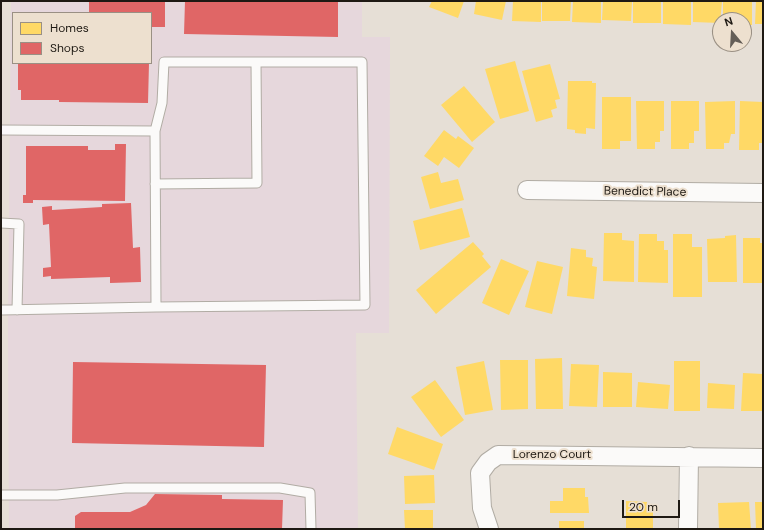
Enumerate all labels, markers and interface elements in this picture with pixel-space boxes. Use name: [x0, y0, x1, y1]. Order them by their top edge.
legend: [12, 12, 152, 64]
north arrow: [712, 12, 752, 52]
text: N: [723, 14, 735, 29]
text: Homes: [50, 20, 89, 36]
text: Shops: [50, 40, 85, 56]
street label: Benedict Place: [604, 184, 686, 200]
street label: Lorenzo Court: [513, 448, 591, 462]
scale bar: [624, 492, 682, 518]
text: 20 m: [629, 499, 658, 515]

